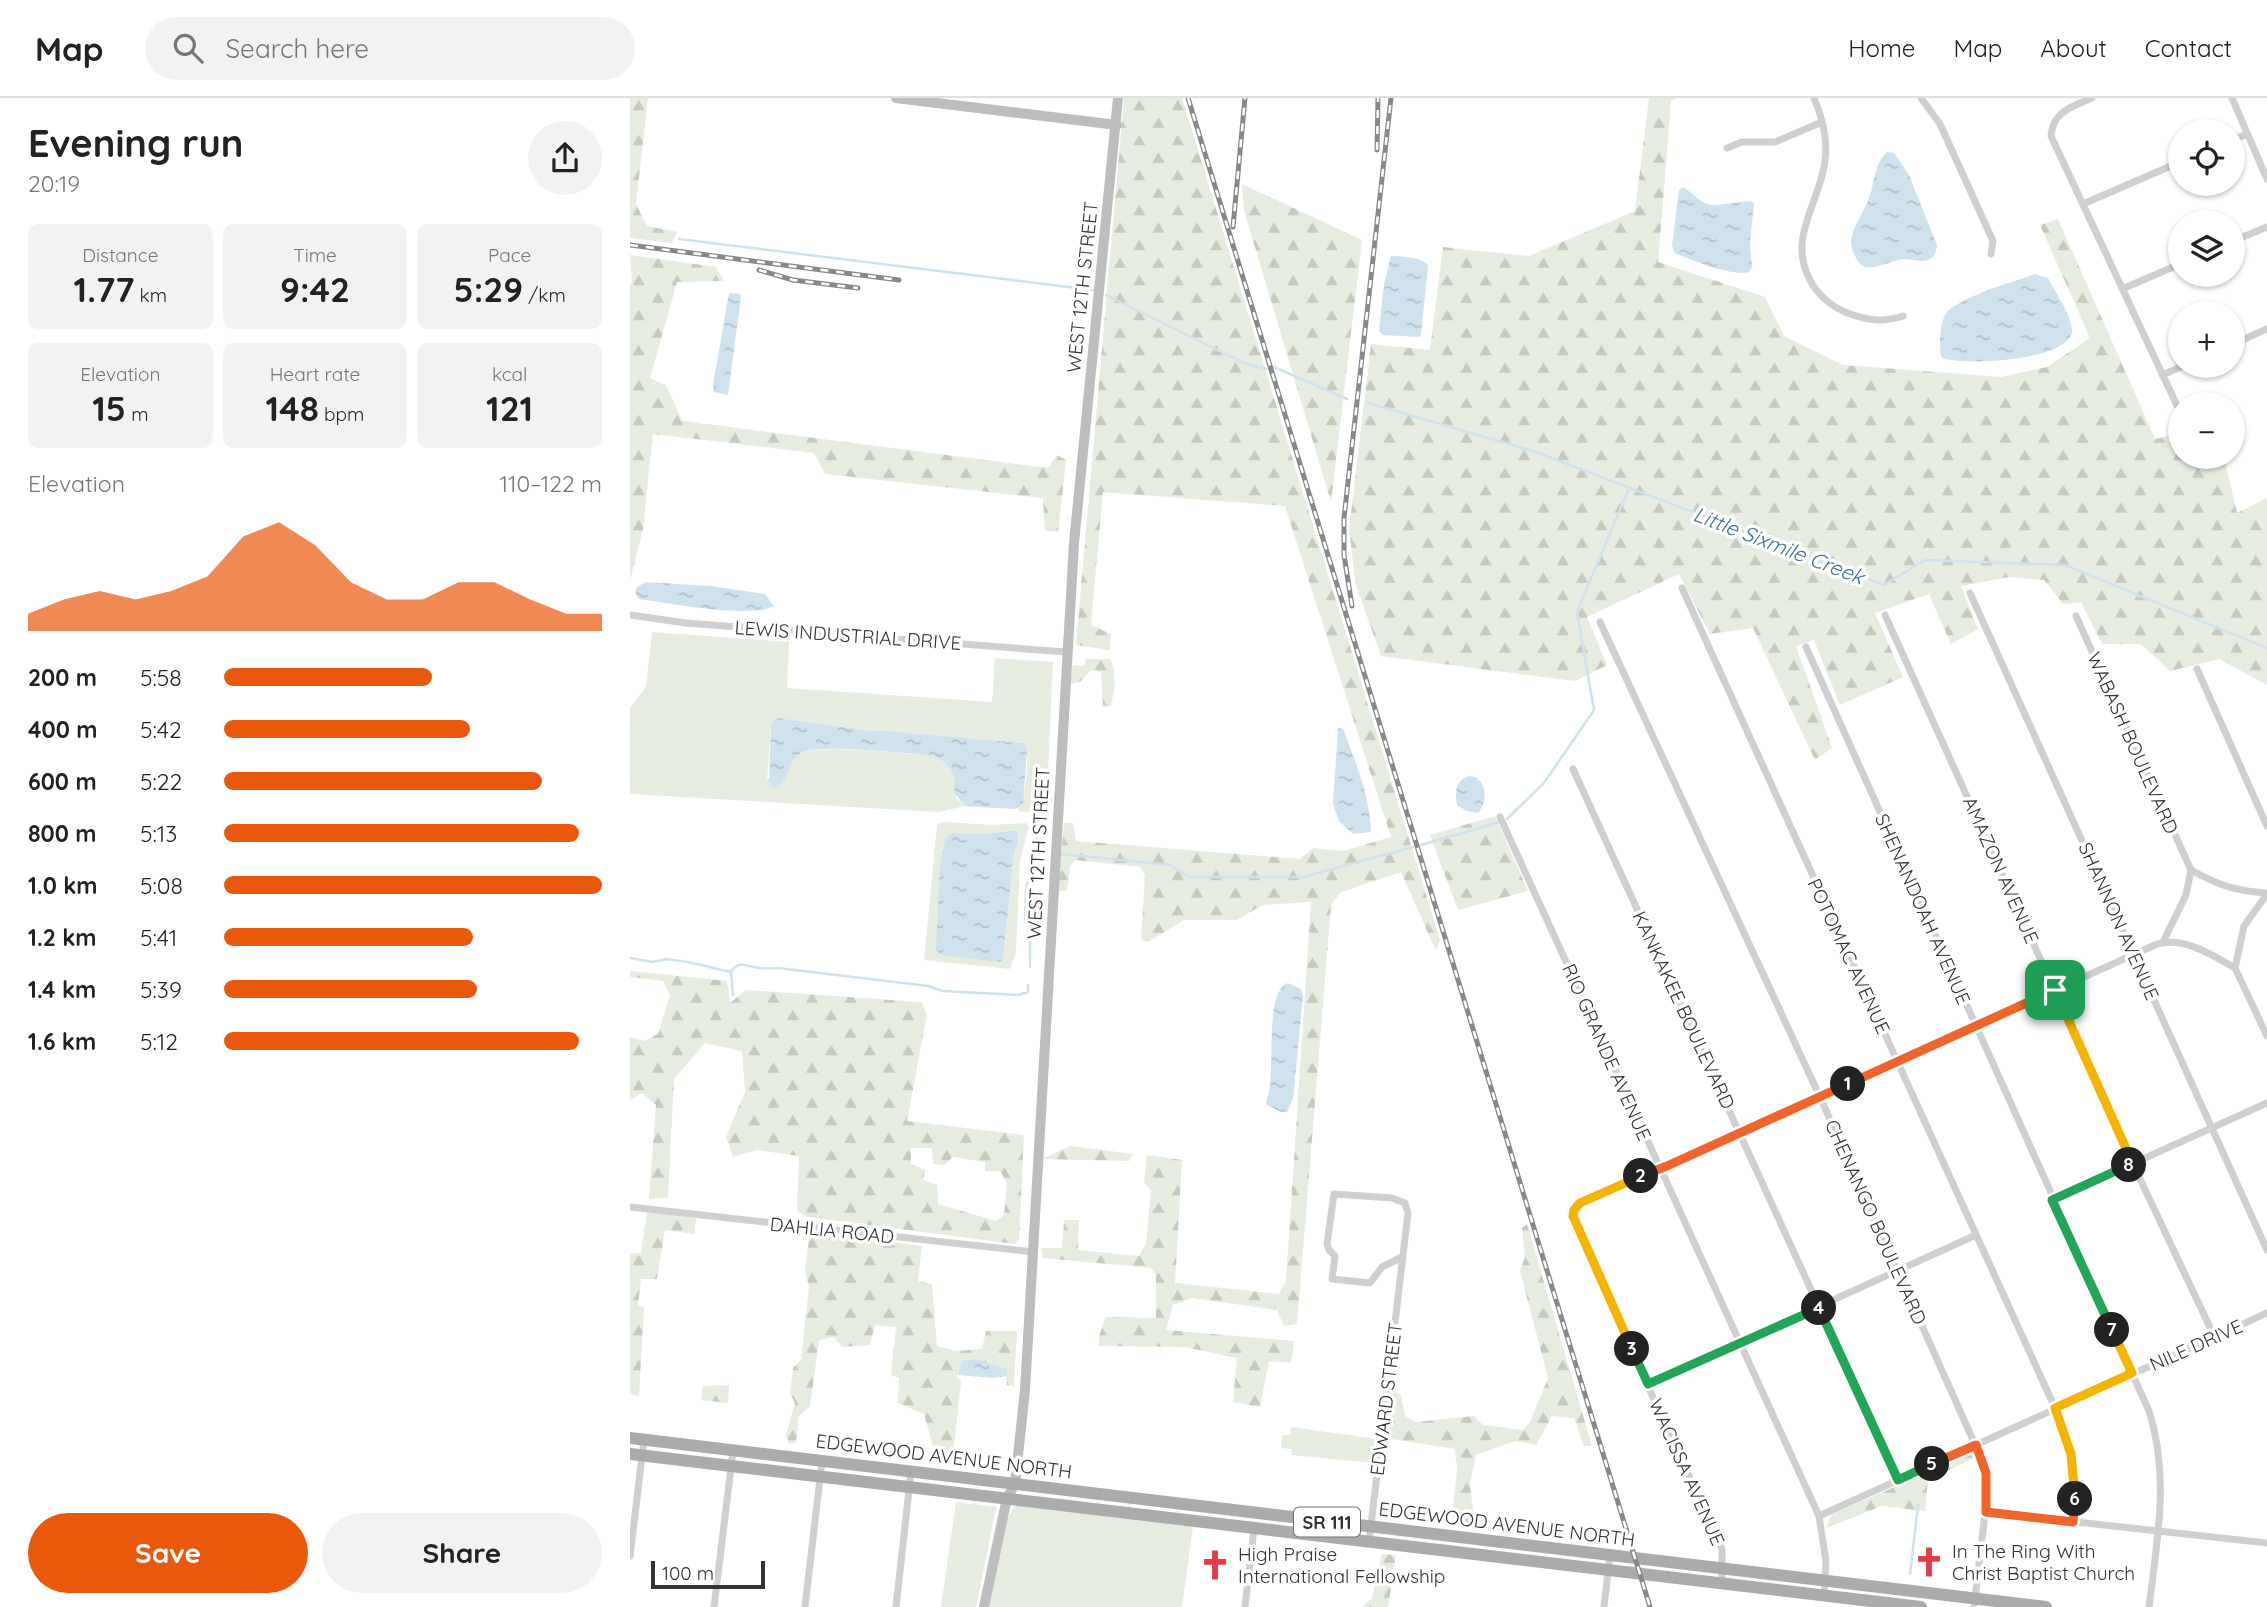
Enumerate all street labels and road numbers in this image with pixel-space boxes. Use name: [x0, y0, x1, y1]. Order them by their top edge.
street label: WEST 12TH STREET: [1061, 200, 1103, 374]
street label: LEWIS INDUSTRIAL DRIVE: [734, 615, 962, 655]
street label: WABASH BOULEVARD: [2082, 648, 2184, 838]
street label: WEST 12TH STREET: [1022, 766, 1054, 940]
street label: AMAZON AVENUE: [1958, 793, 2044, 947]
street label: SHENANDOAH AVENUE: [1870, 810, 1976, 1008]
street label: SHANNON AVENUE: [2073, 838, 2165, 1004]
street label: POTOMAC AVENUE: [1802, 874, 1896, 1038]
street label: KANKAKEE BOULEVARD: [1628, 907, 1740, 1113]
street label: RIO GRANDE AVENUE: [1557, 960, 1657, 1144]
street label: CHENANGO BOULEVARD: [1820, 1116, 1932, 1328]
street label: DAHLIA ROAD: [769, 1212, 895, 1248]
street label: NILE DRIVE: [2146, 1314, 2246, 1376]
street label: EDWARD STREET: [1365, 1321, 1407, 1477]
street label: WACISSA AVENUE: [1644, 1395, 1730, 1549]
street label: EDGEWOOD AVENUE NORTH: [815, 1428, 1073, 1484]
street label: EDGEWOOD AVENUE NORTH: [1378, 1496, 1636, 1552]
road number: SR 111: [1294, 1507, 1360, 1536]

